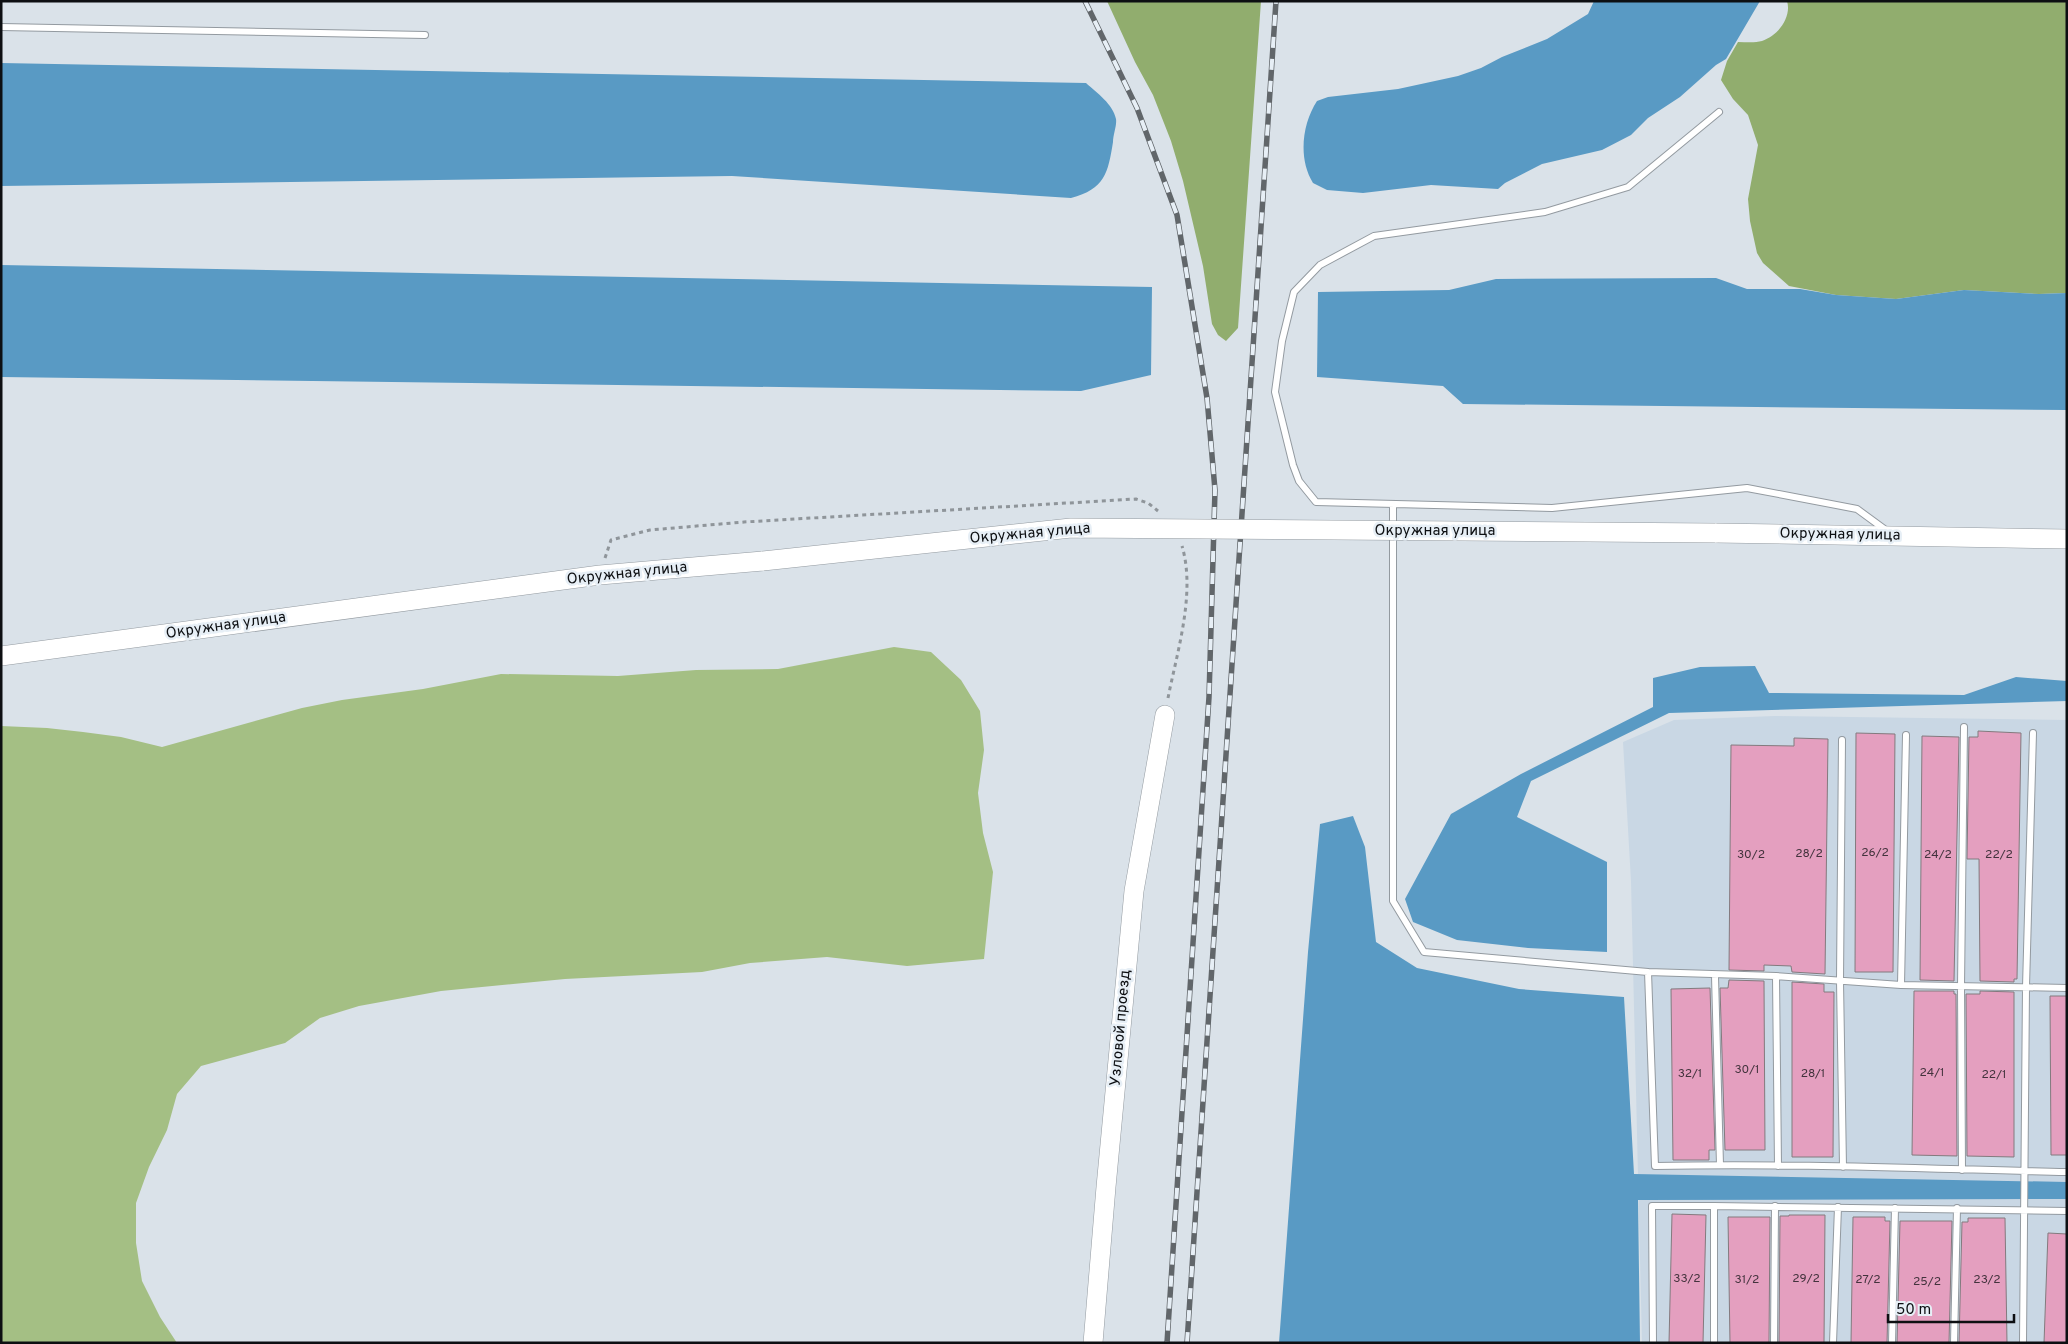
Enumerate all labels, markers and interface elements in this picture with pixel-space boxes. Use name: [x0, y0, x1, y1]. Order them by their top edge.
street label: Окружная улица: [969, 519, 1091, 549]
street label: Окружная улица: [1375, 522, 1495, 541]
street label: Окружная улица: [1779, 524, 1901, 546]
street label: Окружная улица: [566, 558, 688, 590]
street label: Окружная улица: [165, 608, 287, 644]
house number: 26/2: [1861, 845, 1889, 861]
house number: 28/2: [1795, 846, 1823, 862]
house number: 30/2: [1737, 847, 1765, 863]
house number: 24/2: [1924, 847, 1952, 863]
house number: 22/2: [1985, 847, 2013, 863]
street label: Узловой проезд: [1106, 969, 1136, 1087]
house number: 30/1: [1734, 1062, 1760, 1078]
house number: 24/1: [1919, 1065, 1945, 1081]
house number: 32/1: [1678, 1066, 1702, 1082]
house number: 28/1: [1801, 1066, 1825, 1082]
house number: 22/1: [1981, 1067, 2007, 1083]
house number: 33/2: [1673, 1271, 1701, 1287]
house number: 29/2: [1792, 1271, 1820, 1287]
house number: 31/2: [1735, 1272, 1759, 1288]
house number: 27/2: [1855, 1272, 1881, 1288]
house number: 23/2: [1973, 1272, 2001, 1288]
house number: 25/2: [1913, 1274, 1941, 1290]
scale bar: [1888, 1292, 2014, 1324]
text: 50 m: [1896, 1301, 1931, 1320]

